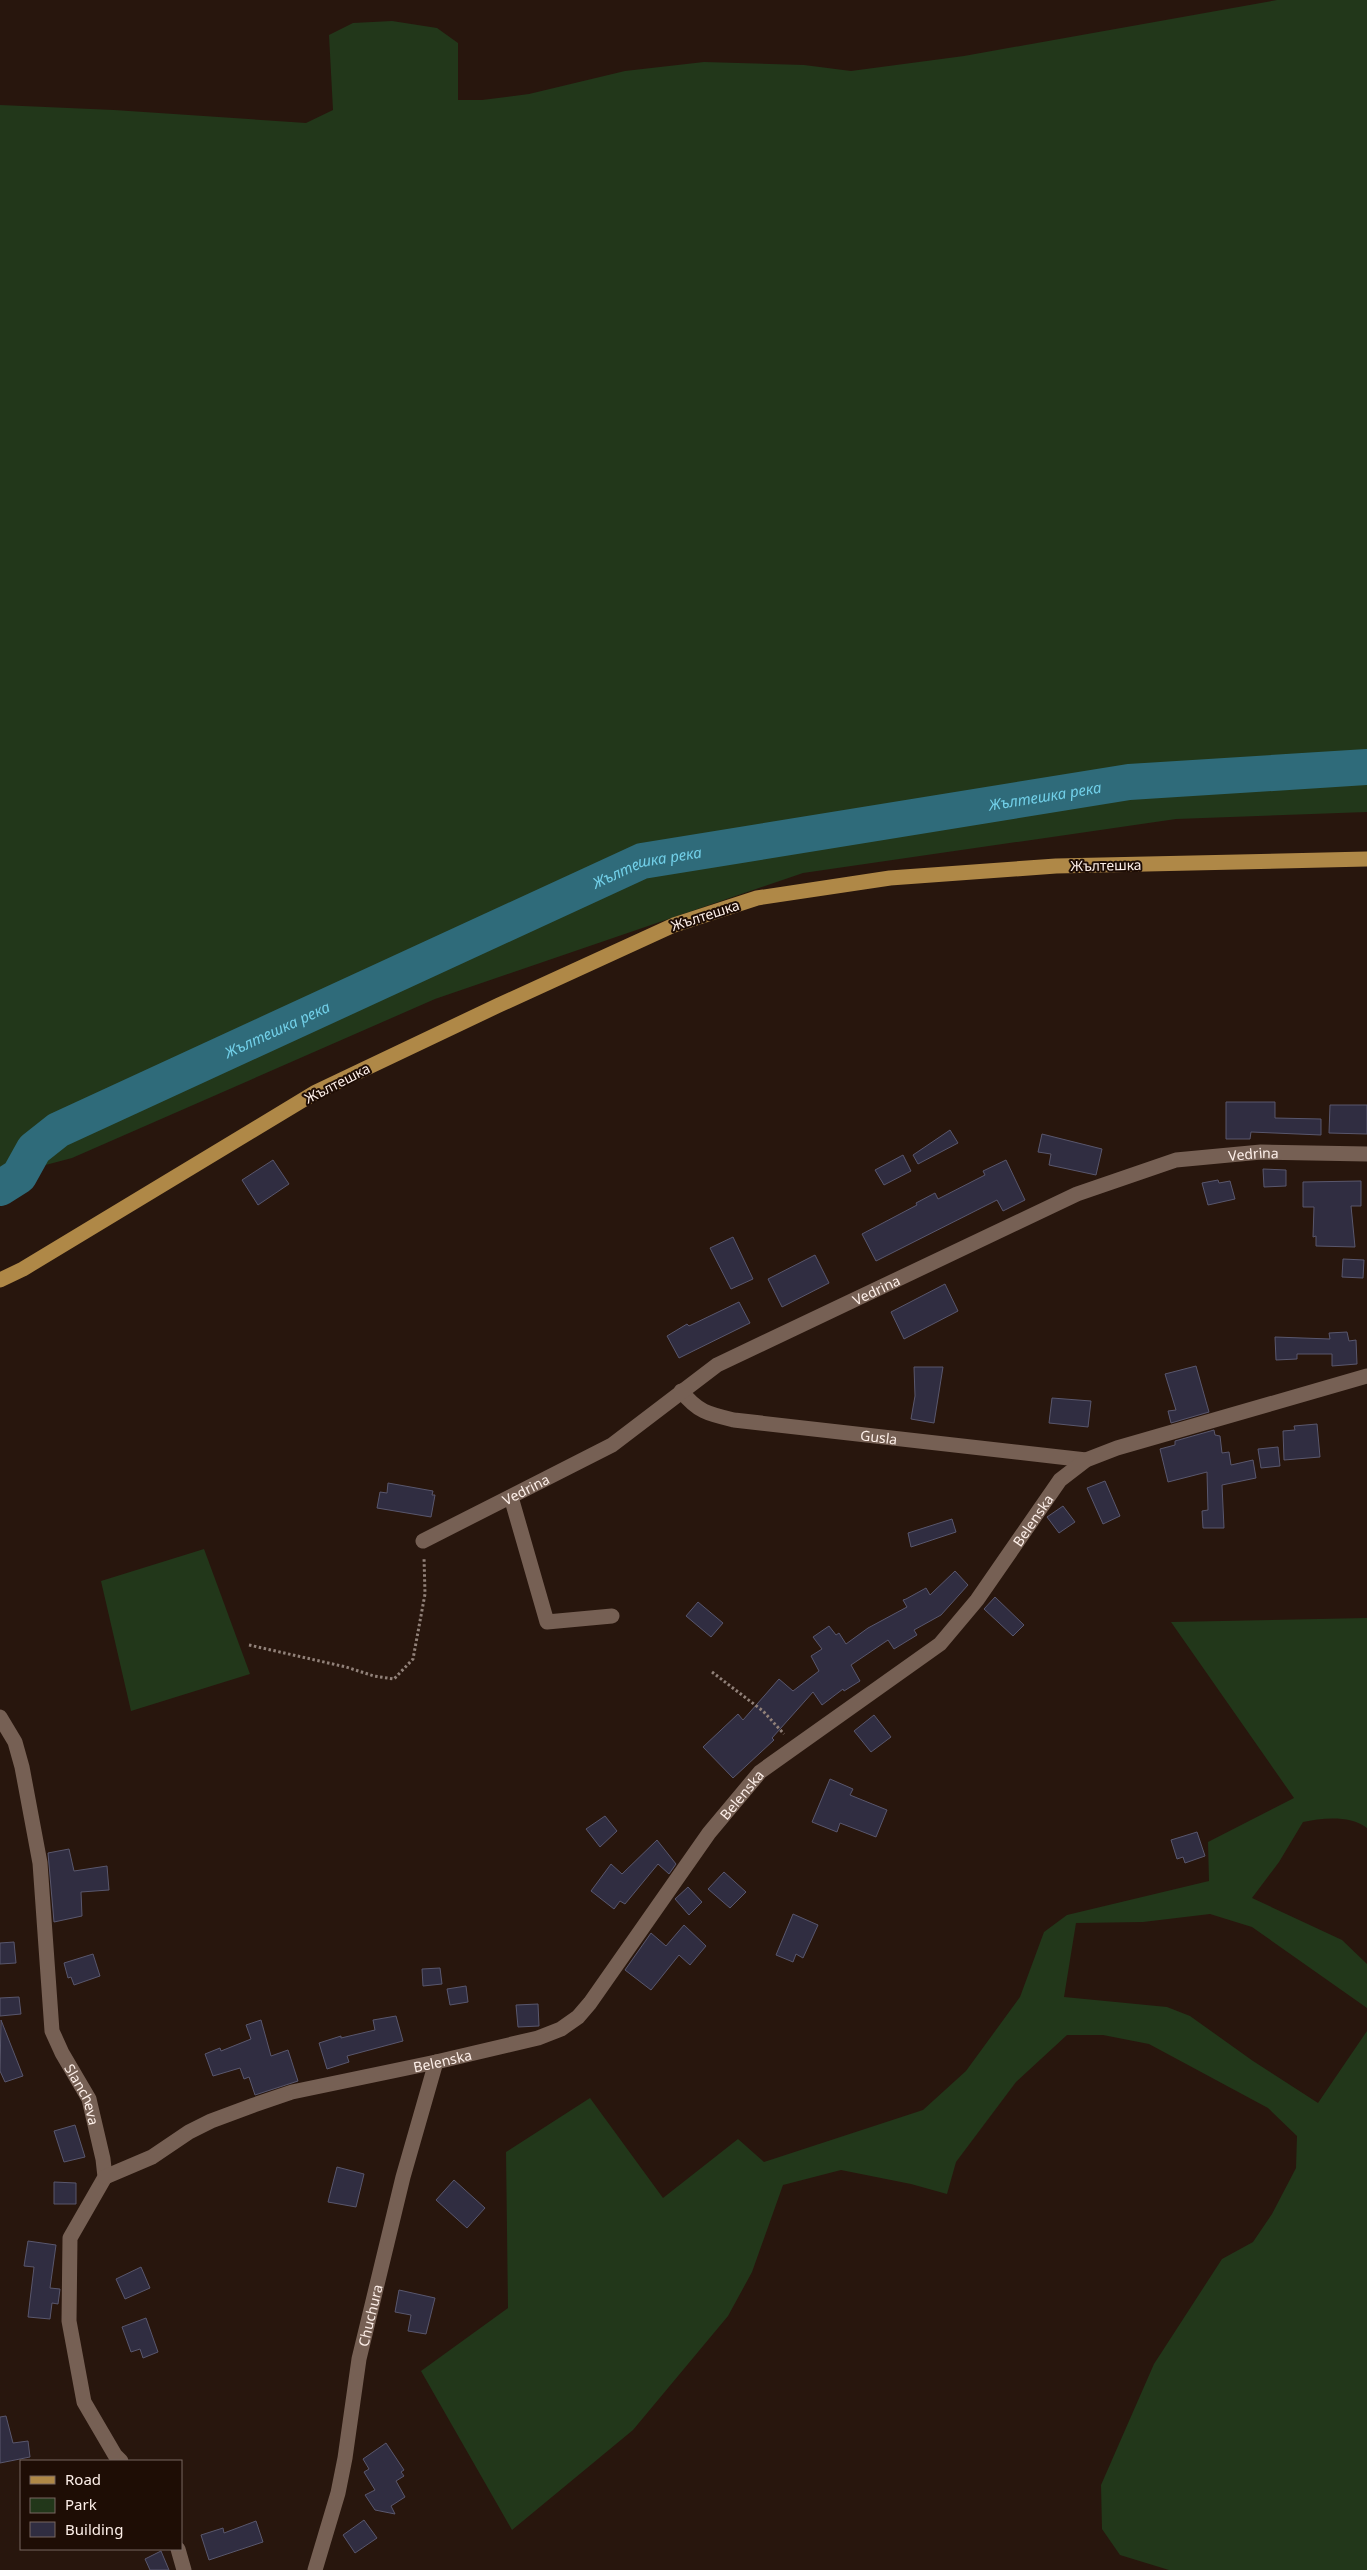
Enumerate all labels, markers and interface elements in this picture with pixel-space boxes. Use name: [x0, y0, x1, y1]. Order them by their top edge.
water label: Жълтешка река: [986, 777, 1103, 815]
water label: Жълтешка река: [588, 841, 703, 893]
street label: Жълтешка: [1070, 855, 1142, 875]
street label: Жълтешка: [668, 895, 742, 935]
water label: Жълтешка река: [220, 996, 333, 1063]
street label: Жълтешка: [301, 1058, 373, 1108]
street label: Vedrina: [1227, 1142, 1279, 1165]
street label: Vedrina: [849, 1270, 903, 1309]
street label: Gusla: [859, 1425, 898, 1448]
street label: Vedrina: [499, 1469, 552, 1509]
street label: Belenska: [1008, 1490, 1057, 1550]
street label: Belenska: [715, 1766, 768, 1823]
street label: Belenska: [411, 2044, 473, 2076]
street label: Slancheva: [61, 2060, 104, 2127]
street label: Chuchura: [353, 2282, 386, 2348]
legend: [20, 2460, 182, 2550]
text: Road: [65, 2469, 101, 2489]
text: Park: [65, 2494, 97, 2514]
text: Building: [65, 2519, 123, 2539]

